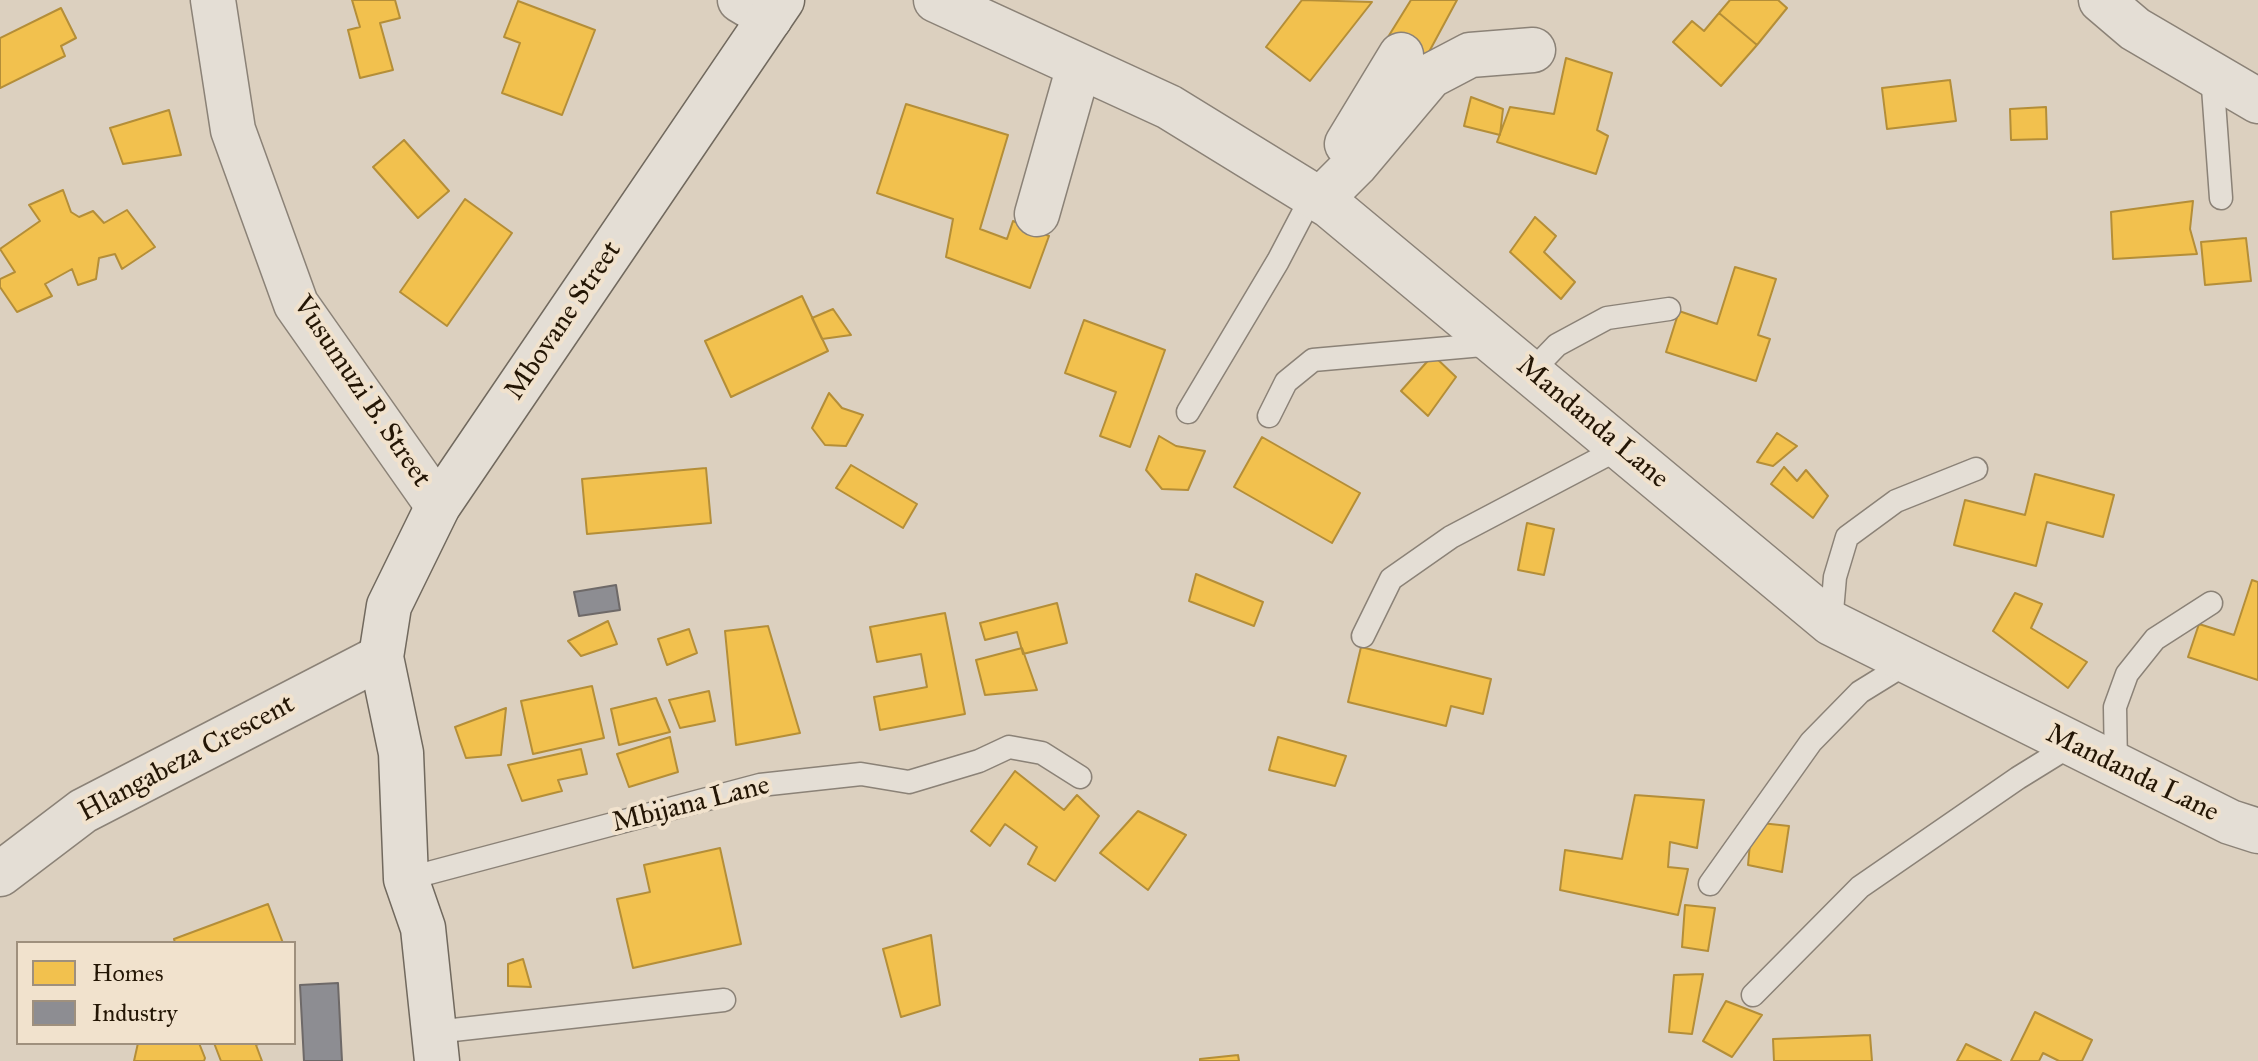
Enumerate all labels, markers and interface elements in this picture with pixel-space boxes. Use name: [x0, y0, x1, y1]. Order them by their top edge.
street label: Mbovane Street: [499, 235, 629, 407]
street label: Vusumuzi B. Street: [285, 290, 437, 494]
street label: Mandanda Lane: [1509, 350, 1675, 496]
street label: Hlangabeza Crescent: [73, 688, 301, 830]
street label: Mandanda Lane: [2040, 718, 2224, 830]
street label: Mbijana Lane: [609, 769, 773, 841]
legend: [16, 941, 296, 1045]
text: Homes: [92, 958, 164, 988]
text: Industry: [92, 998, 178, 1028]

